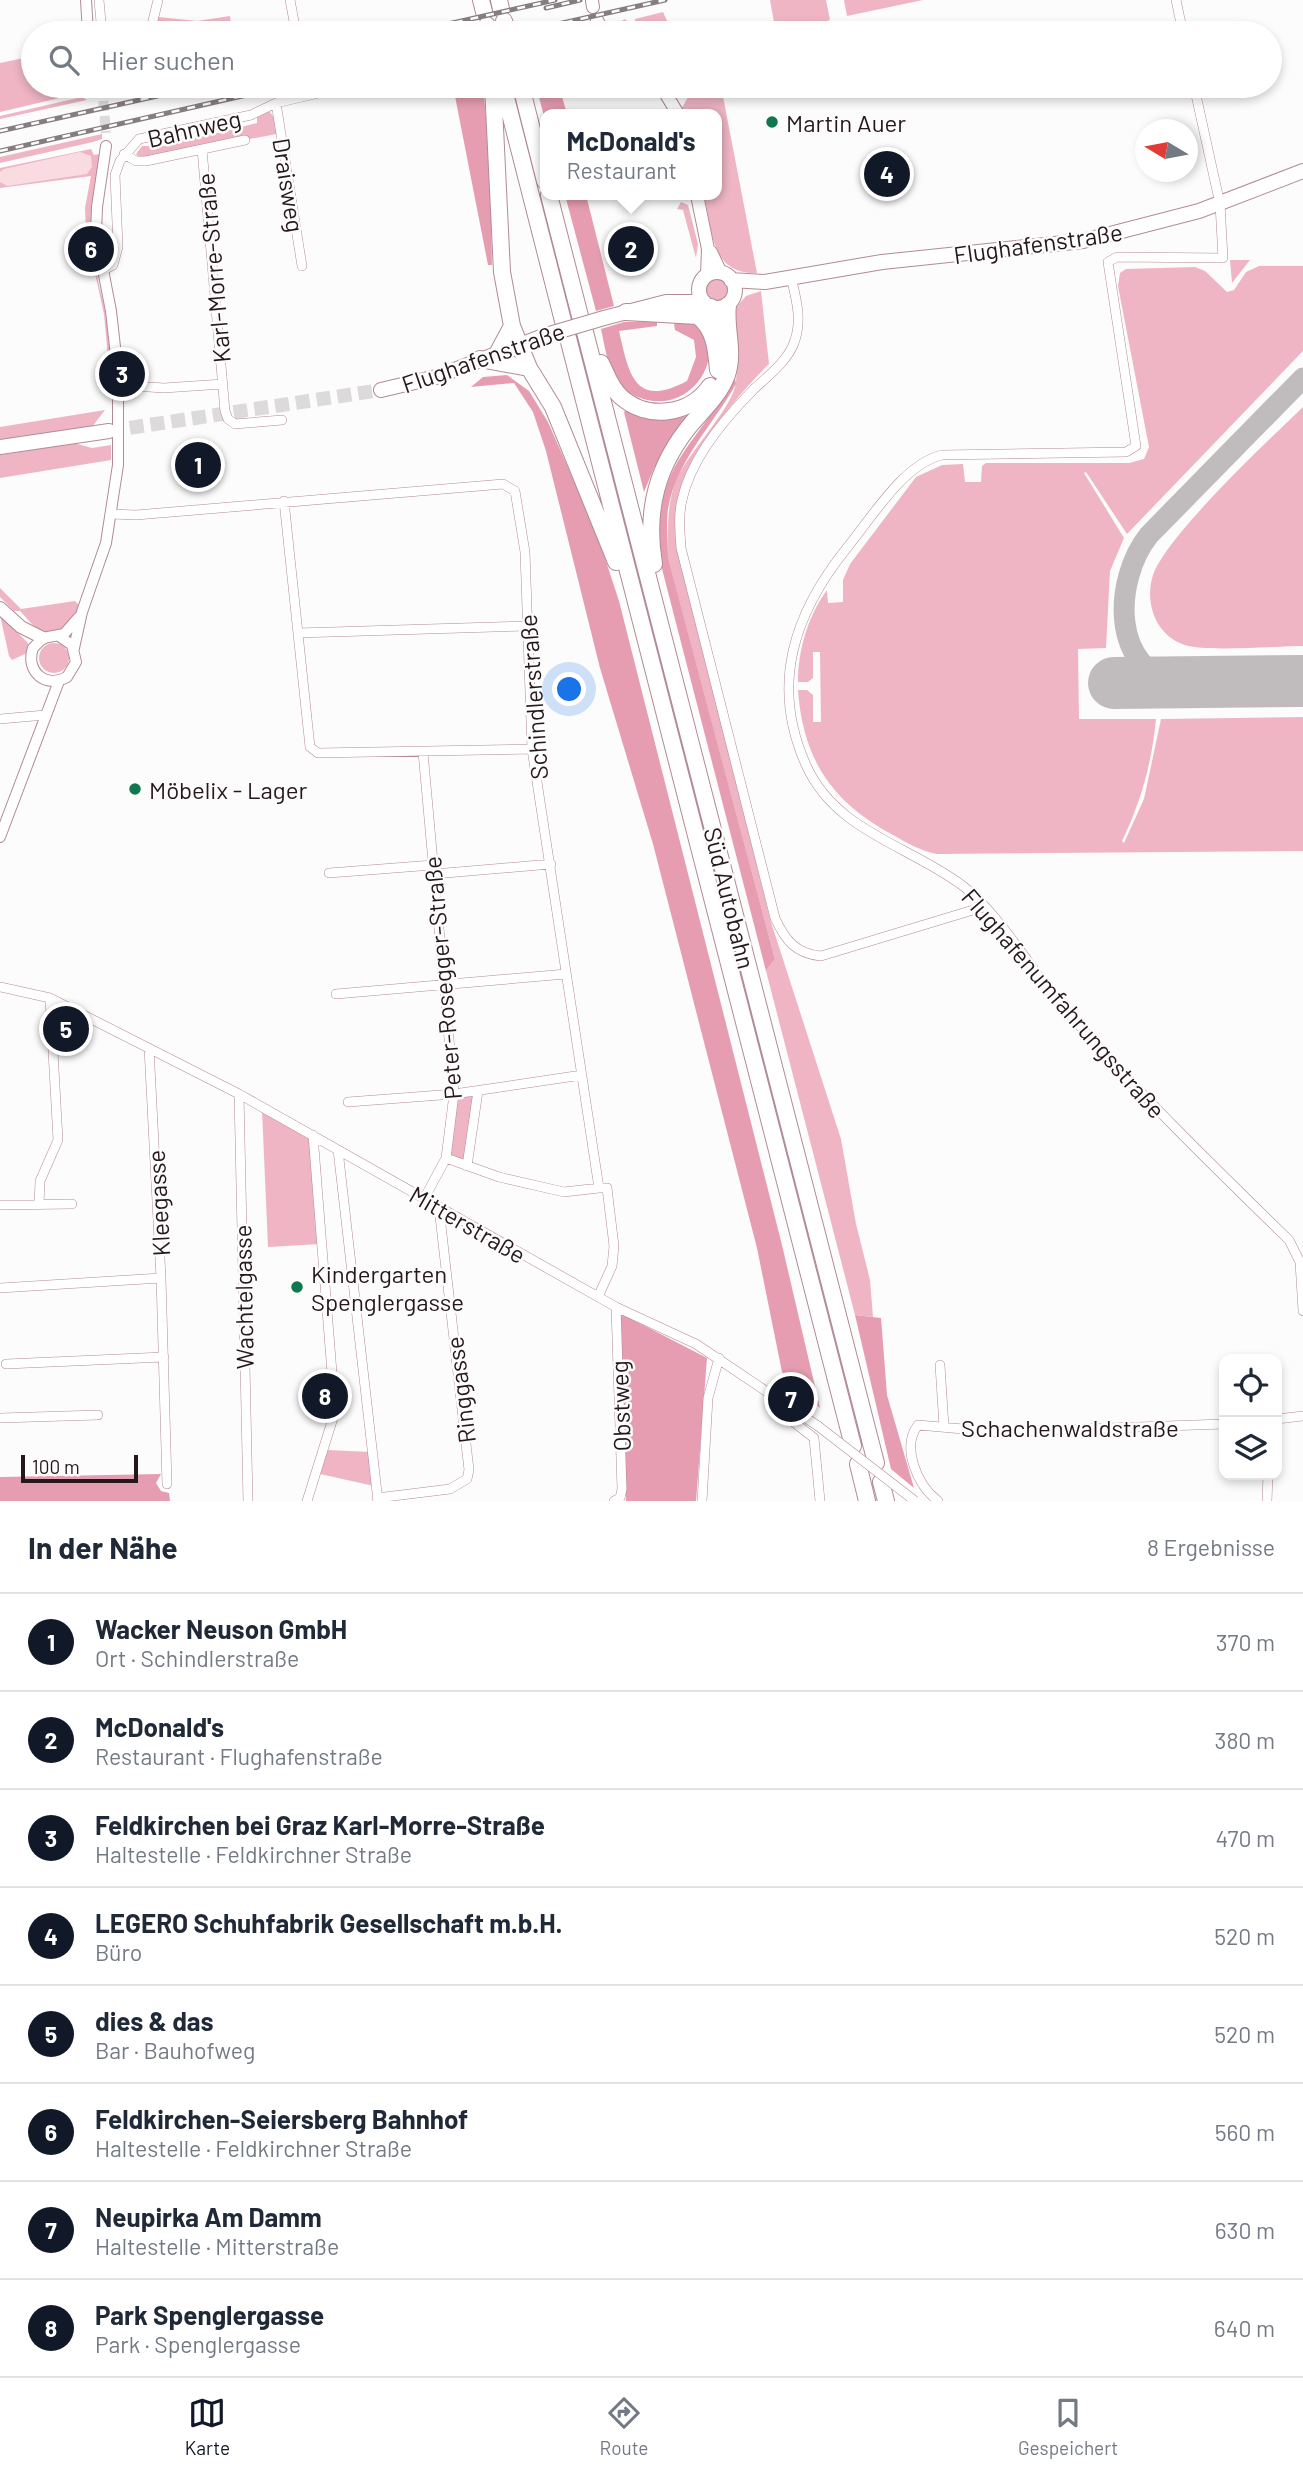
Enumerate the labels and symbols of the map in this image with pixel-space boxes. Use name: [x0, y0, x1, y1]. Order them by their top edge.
street label: Bahnweg: [144, 103, 244, 153]
place label: Martin Auer: [786, 108, 906, 137]
marker: Martin Auer: [764, 114, 780, 130]
north arrow: [1135, 119, 1198, 182]
street label: Draisweg: [267, 136, 311, 234]
pin: 4: [864, 148, 910, 200]
street label: Karl-Morre-Straße: [190, 172, 236, 364]
street label: Flughafenstraße: [952, 217, 1124, 269]
pin: 6: [68, 223, 114, 275]
pin: 2: [608, 223, 654, 275]
street label: Flughafenstraße: [398, 316, 568, 398]
pin: 3: [99, 348, 145, 400]
pin: 1: [175, 439, 221, 491]
street label: Schindlerstraße: [513, 613, 553, 781]
your location: [552, 672, 586, 706]
place label: Möbelix - Lager: [149, 775, 307, 804]
marker: Möbelix - Lager: [127, 781, 143, 797]
street label: Süd Autobahn: [698, 824, 762, 972]
street label: Peter-Rosegger-Straße: [417, 855, 467, 1101]
street label: Flughafenumfahrungsstraße: [956, 882, 1172, 1124]
pin: 5: [43, 1003, 89, 1055]
street label: Kleegasse: [141, 1149, 175, 1257]
street label: Mitterstraße: [405, 1179, 531, 1269]
street label: Wachtelgasse: [227, 1224, 259, 1370]
place label: Kindergarten Spenglergasse: [311, 1259, 464, 1316]
marker: Kindergarten Spenglergasse: [289, 1279, 305, 1295]
street label: Ringgasse: [439, 1335, 481, 1445]
street label: Obstweg: [604, 1360, 636, 1452]
pin: 8: [302, 1370, 348, 1422]
pin: 7: [768, 1373, 814, 1425]
street label: Schachenwaldstraße: [961, 1413, 1179, 1442]
scale bar: [21, 1452, 138, 1484]

